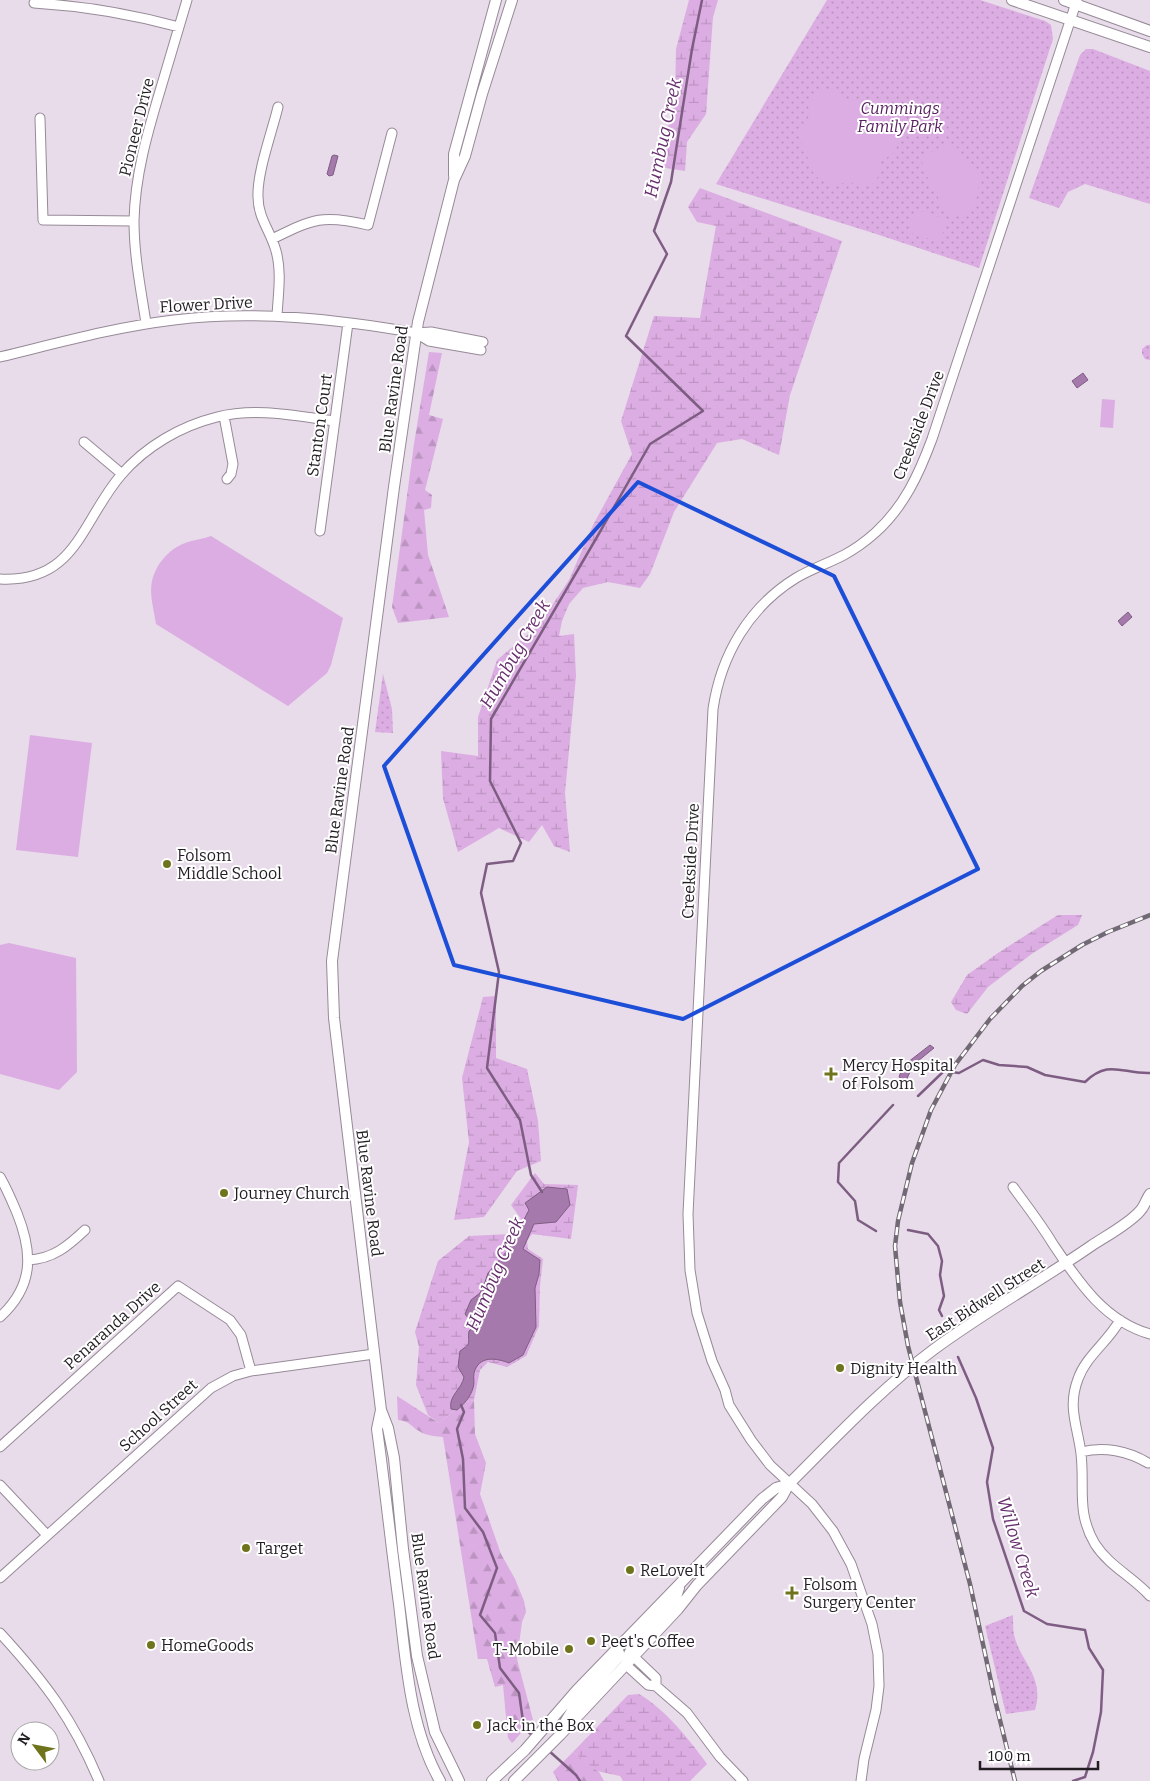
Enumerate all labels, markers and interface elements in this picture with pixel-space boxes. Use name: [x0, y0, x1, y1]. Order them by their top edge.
street label: Pioneer Drive: [115, 76, 158, 178]
water label: Humbug Creek: [640, 76, 686, 200]
park label: Cummings Family Park: [857, 99, 943, 136]
street label: Flower Drive: [159, 293, 253, 316]
street label: Blue Ravine Road: [375, 324, 412, 454]
street label: Creekside Drive: [889, 368, 948, 483]
street label: Stanton Court: [303, 372, 336, 478]
water label: Humbug Creek: [475, 596, 555, 712]
street label: Blue Ravine Road: [321, 725, 358, 855]
street label: Creekside Drive: [678, 803, 703, 919]
place label: Folsom Middle School: [177, 846, 282, 883]
marker: Folsom Middle School: [161, 858, 173, 870]
place label: Mercy Hospital of Folsom: [842, 1056, 954, 1093]
marker: Mercy Hospital of Folsom: [824, 1067, 838, 1081]
street label: Blue Ravine Road: [352, 1128, 387, 1258]
place label: Journey Church: [233, 1184, 350, 1203]
marker: Journey Church: [218, 1187, 230, 1199]
water label: Humbug Creek: [461, 1214, 529, 1334]
street label: East Bidwell Street: [922, 1254, 1048, 1345]
street label: Penaranda Drive: [60, 1277, 164, 1374]
place label: Dignity Health: [850, 1359, 957, 1378]
marker: Dignity Health: [834, 1362, 846, 1374]
street label: School Street: [115, 1375, 201, 1455]
water label: Willow Creek: [992, 1494, 1044, 1600]
street label: Blue Ravine Road: [407, 1531, 444, 1661]
place label: Target: [256, 1539, 303, 1558]
marker: Target: [240, 1542, 252, 1554]
place label: ReLoveIt: [640, 1561, 705, 1580]
marker: ReLoveIt: [624, 1564, 636, 1576]
place label: Folsom Surgery Center: [803, 1575, 916, 1612]
marker: Folsom Surgery Center: [785, 1586, 799, 1600]
place label: Peet's Coffee: [601, 1632, 695, 1651]
marker: Peet's Coffee: [585, 1635, 597, 1647]
place label: HomeGoods: [161, 1636, 254, 1655]
marker: HomeGoods: [145, 1639, 157, 1651]
place label: T-Mobile: [493, 1640, 559, 1659]
marker: T-Mobile: [563, 1643, 575, 1655]
place label: Jack in the Box: [486, 1716, 594, 1735]
marker: Jack in the Box: [471, 1719, 483, 1731]
north arrow: [10, 1721, 60, 1771]
text: N: [14, 1730, 35, 1748]
scale bar: [980, 1738, 1098, 1770]
text: 100 m: [988, 1747, 1031, 1765]

